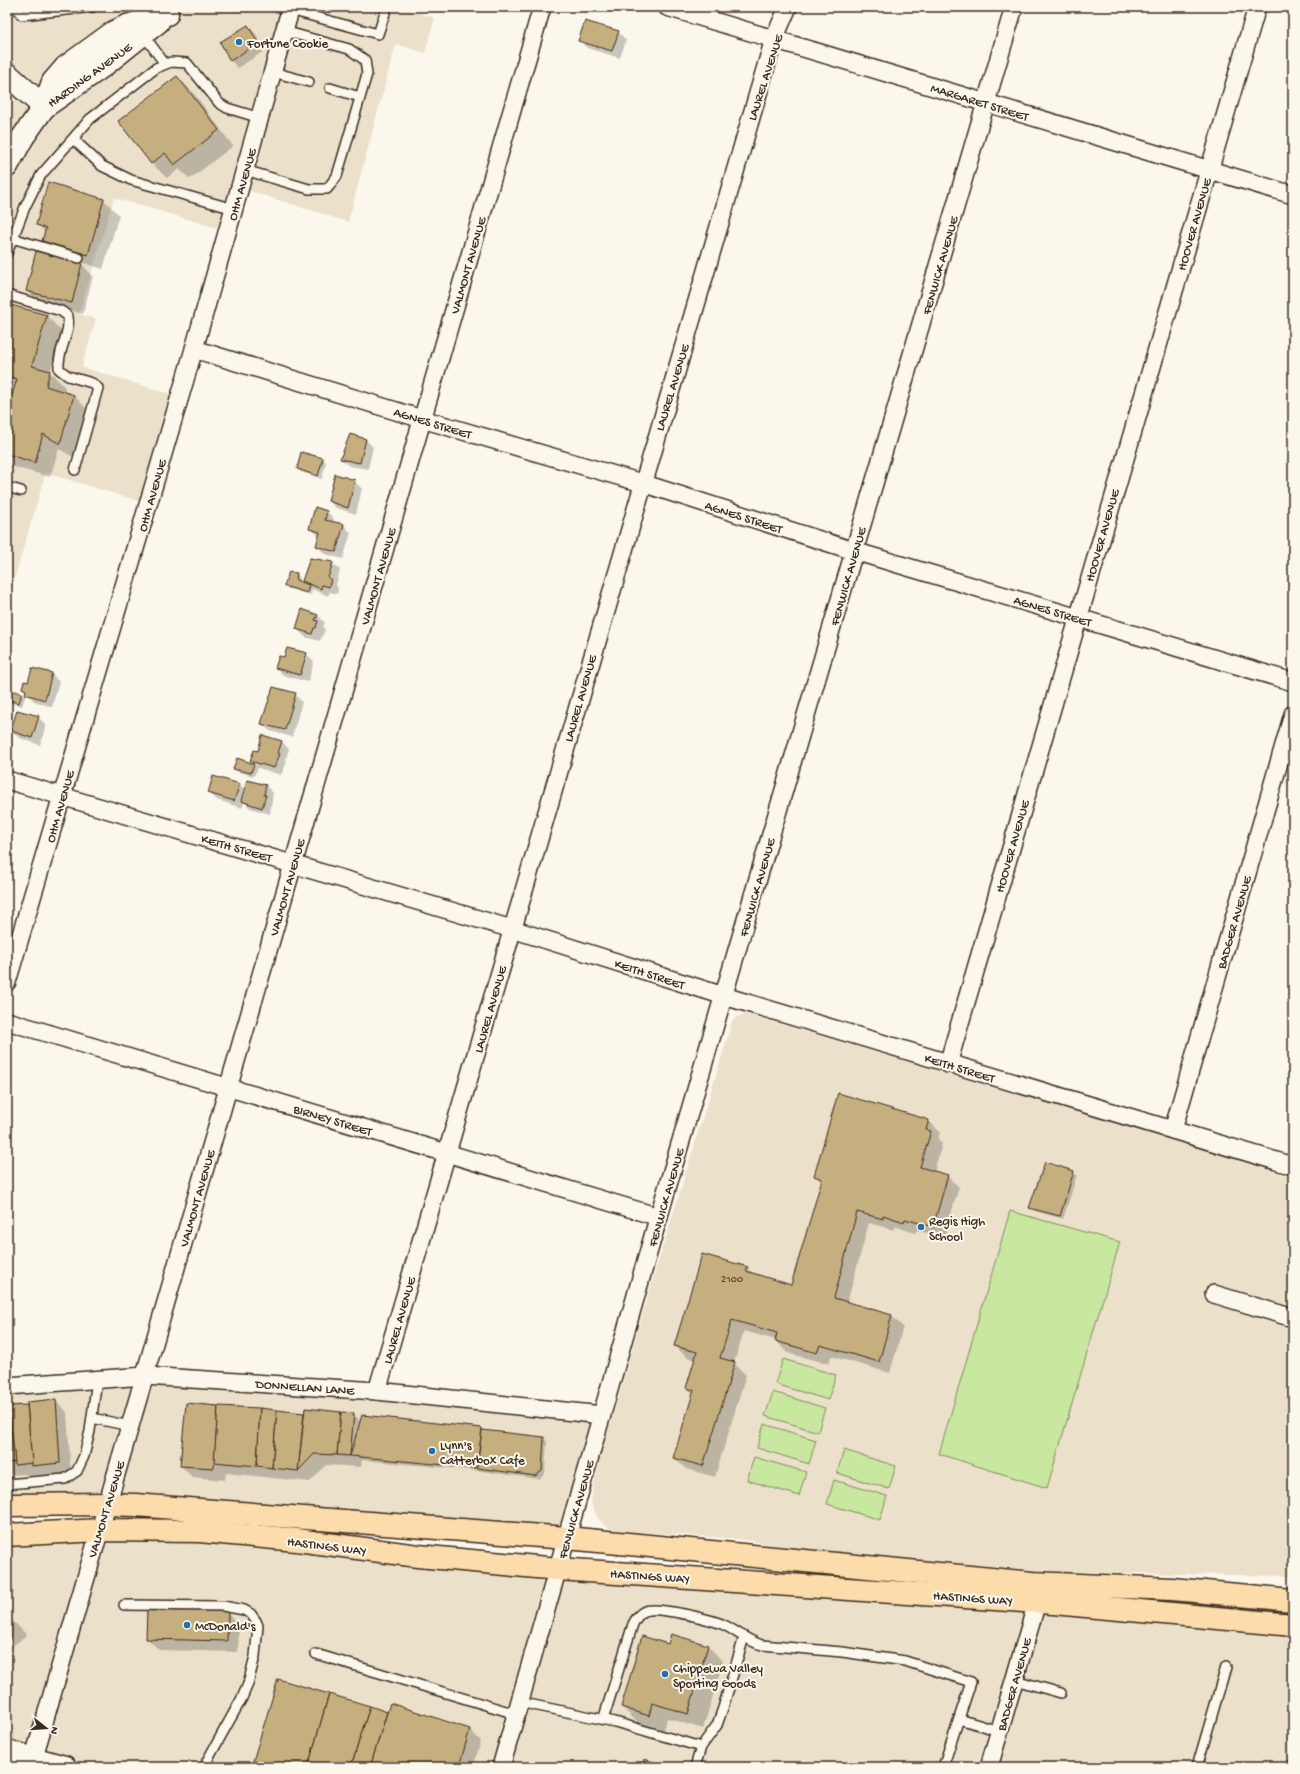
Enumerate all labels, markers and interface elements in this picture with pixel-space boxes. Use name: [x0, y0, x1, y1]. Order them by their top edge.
street label: LAUREL AVENUE: [745, 32, 788, 123]
marker: Fortune Cookie: [234, 37, 244, 47]
place label: Fortune Cookie: [246, 37, 329, 52]
street label: HARDING AVENUE: [45, 40, 136, 112]
street label: MARGARET STREET: [929, 81, 1031, 126]
street label: OHM AVENUE: [226, 146, 261, 223]
street label: HOOVER AVENUE: [1175, 176, 1216, 273]
street label: FENWICK AVENUE: [920, 214, 963, 318]
street label: VALMONT AVENUE: [448, 215, 491, 317]
street label: LAUREL AVENUE: [653, 342, 694, 433]
street label: AGNES STREET: [392, 405, 474, 444]
street label: OHM AVENUE: [136, 457, 171, 534]
street label: HOOVER AVENUE: [1083, 487, 1124, 584]
street label: AGNES STREET: [703, 499, 785, 538]
street label: FENWICK AVENUE: [828, 525, 871, 629]
street label: VALMONT AVENUE: [358, 526, 401, 628]
street label: AGNES STREET: [1012, 593, 1094, 632]
street label: LAUREL AVENUE: [562, 653, 601, 744]
street label: OHM AVENUE: [44, 768, 79, 845]
street label: HOOVER AVENUE: [993, 798, 1034, 895]
street label: KEITH STREET: [199, 832, 274, 867]
street label: FENWICK AVENUE: [737, 836, 780, 940]
street label: VALMONT AVENUE: [267, 837, 310, 939]
street label: BADGER AVENUE: [1215, 874, 1256, 972]
street label: KEITH STREET: [612, 957, 687, 994]
street label: LAUREL AVENUE: [472, 964, 511, 1055]
street label: KEITH STREET: [922, 1052, 997, 1088]
street label: BIRNEY STREET: [290, 1102, 374, 1141]
street label: FENWICK AVENUE: [646, 1146, 689, 1250]
street label: VALMONT AVENUE: [177, 1148, 220, 1250]
place label: Regis High School: [929, 1215, 985, 1245]
marker: Regis High School: [916, 1222, 926, 1232]
house number: 2100: [721, 1274, 743, 1286]
street label: LAUREL AVENUE: [381, 1275, 420, 1366]
street label: DONNELLAN LANE: [254, 1377, 356, 1399]
place label: Lynn's Catterbox Cafe: [440, 1439, 525, 1469]
marker: Lynn's Catterbox Cafe: [427, 1446, 437, 1456]
street label: FENWICK AVENUE: [556, 1458, 599, 1562]
street label: VALMONT AVENUE: [85, 1459, 129, 1561]
street label: HASTINGS WAY: [286, 1535, 367, 1560]
street label: HASTINGS WAY: [610, 1567, 690, 1588]
street label: HASTINGS WAY: [933, 1589, 1013, 1610]
marker: McDonald's: [182, 1620, 192, 1630]
place label: McDonald's: [195, 1620, 257, 1635]
street label: BADGER AVENUE: [995, 1636, 1036, 1734]
place label: Chippewa Valley Sporting Goods: [673, 1662, 764, 1692]
marker: Chippewa Valley Sporting Goods: [660, 1669, 670, 1679]
north arrow: [26, 1708, 66, 1748]
text: N: [47, 1725, 60, 1736]

